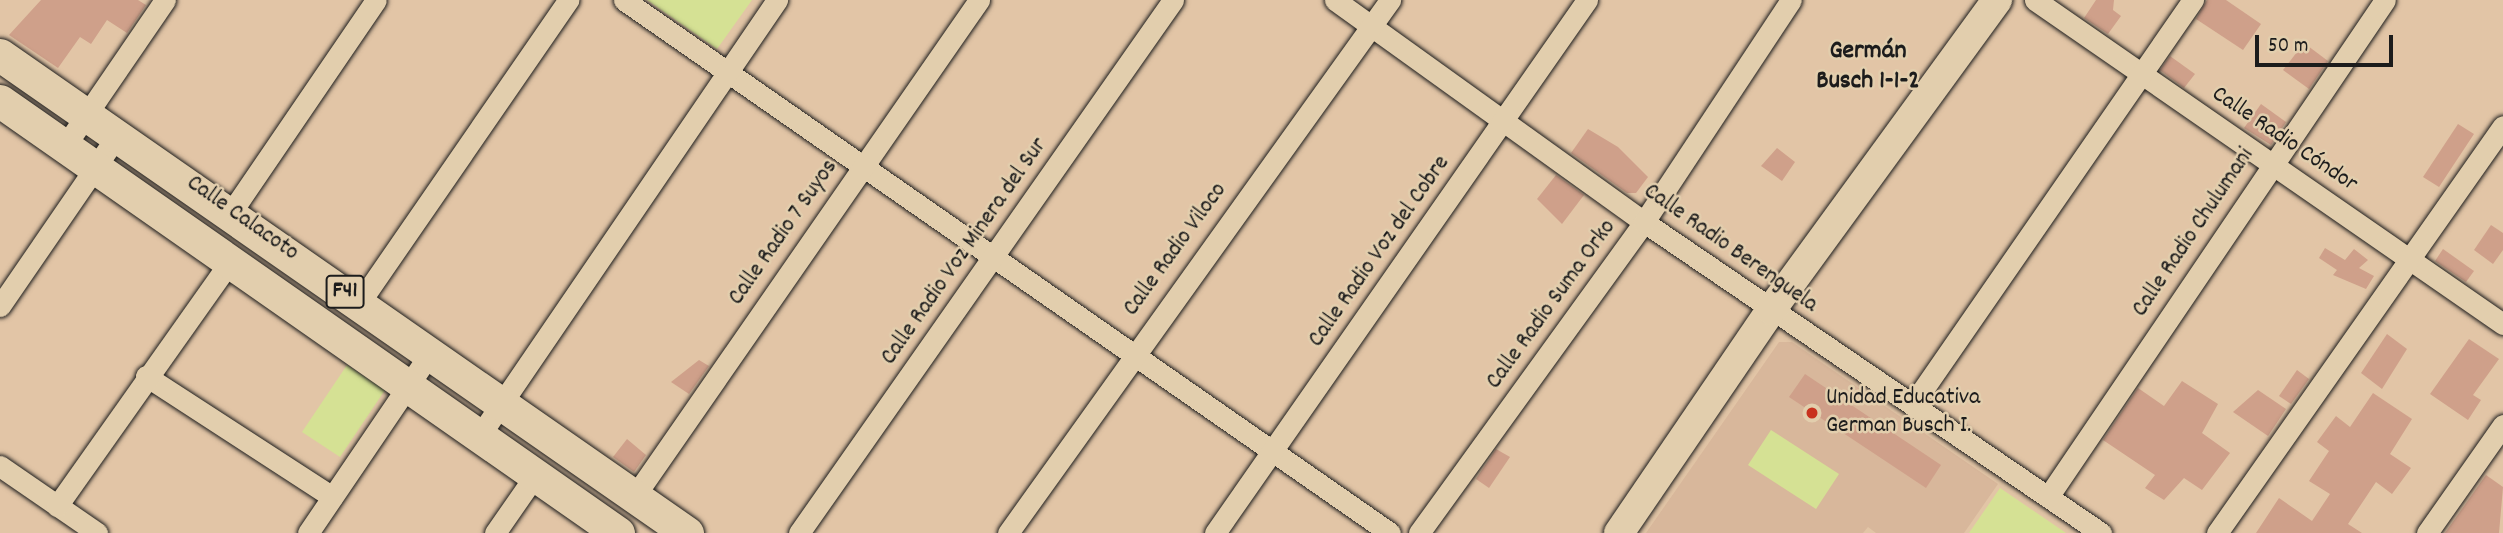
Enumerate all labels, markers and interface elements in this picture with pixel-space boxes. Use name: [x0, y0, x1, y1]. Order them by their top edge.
scale bar: [2258, 21, 2396, 65]
text: 50 m: [2268, 32, 2308, 62]
district label: Germán Busch 1-1-2: [1816, 36, 1920, 98]
street label: Calle Radio Cóndor: [2206, 81, 2362, 199]
street label: Calle Radio Voz Minera del Sur: [876, 133, 1054, 371]
street label: Calle Radio Chulumani: [2127, 143, 2261, 323]
street label: Calle Radio Voz del Cobre: [1303, 151, 1457, 353]
street label: Calle Radio 7 Suyos: [723, 155, 845, 311]
street label: Calle Calacoto: [180, 170, 304, 268]
street label: Calle Radio Viloco: [1118, 178, 1234, 322]
street label: Calle Radio Berenguela: [1637, 178, 1823, 320]
street label: Calle Radio Suma Orko: [1481, 215, 1623, 395]
road number: F41: [324, 272, 366, 312]
place label: Unidad Educativa German Busch I.: [1826, 385, 1980, 441]
marker: Unidad Educativa German Busch I.: [1804, 405, 1820, 421]

